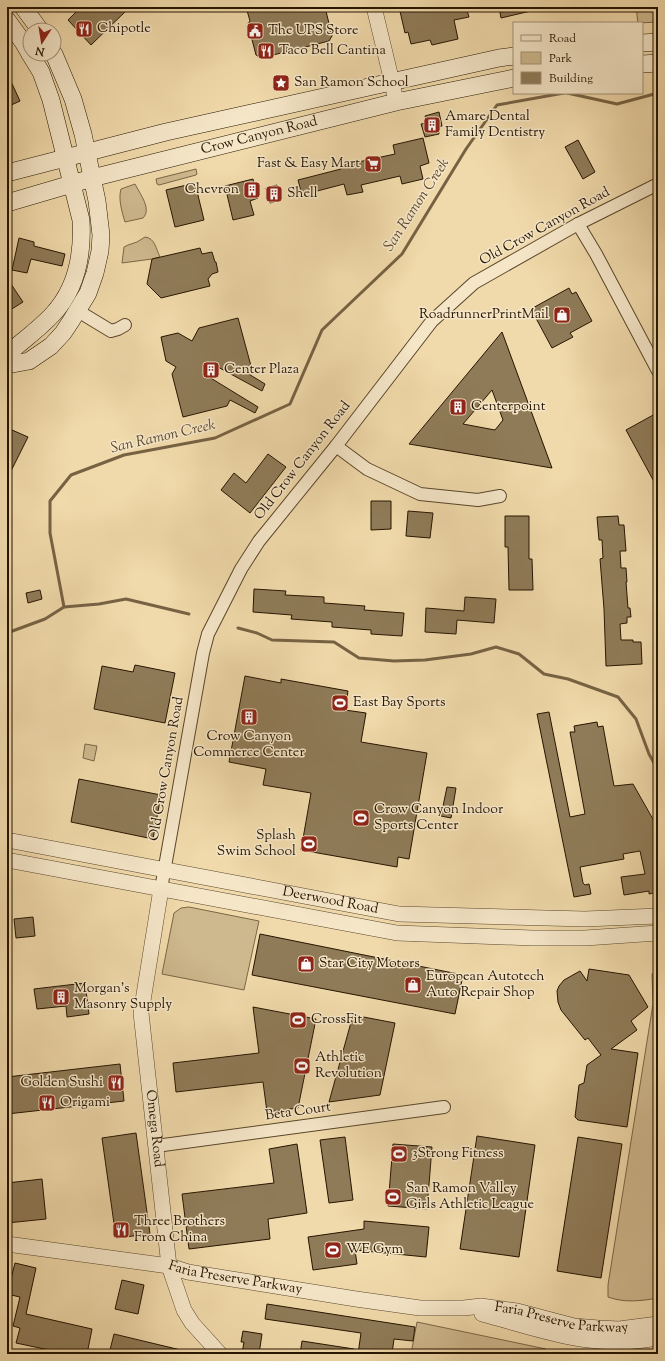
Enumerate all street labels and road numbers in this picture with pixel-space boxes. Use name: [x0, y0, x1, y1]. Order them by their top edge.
street label: Crow Canyon Road: [199, 112, 320, 160]
street label: Old Crow Canyon Road: [476, 183, 614, 271]
street label: Old Crow Canyon Road: [250, 397, 356, 525]
street label: Old Crow Canyon Road: [144, 695, 190, 843]
street label: Deerwood Road: [281, 882, 380, 920]
street label: Omega Road: [140, 1089, 168, 1169]
street label: Beta Court: [264, 1097, 332, 1127]
street label: Faria Preserve Parkway: [166, 1256, 304, 1300]
street label: Faria Preserve Parkway: [493, 1298, 629, 1339]

